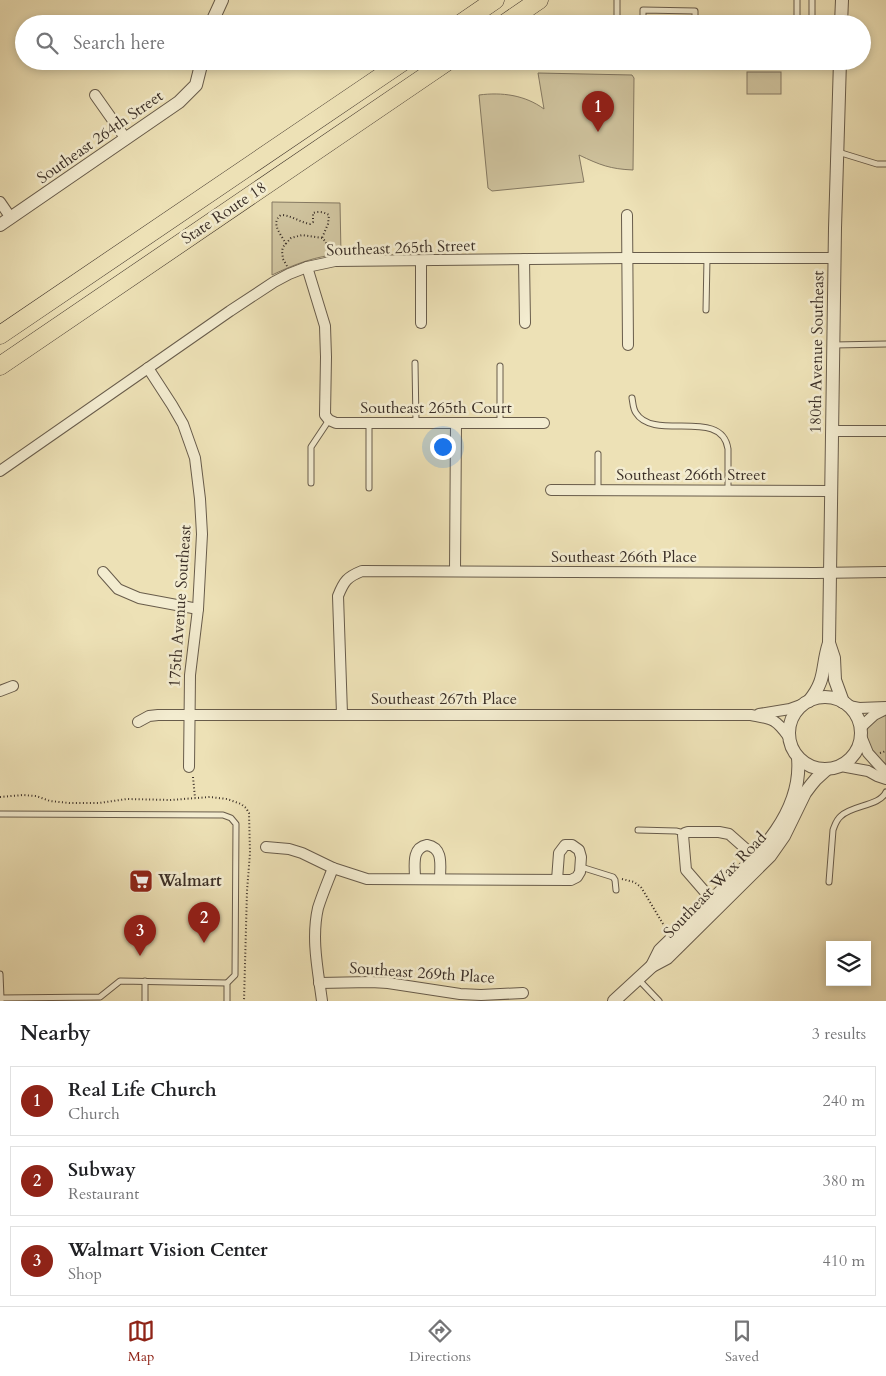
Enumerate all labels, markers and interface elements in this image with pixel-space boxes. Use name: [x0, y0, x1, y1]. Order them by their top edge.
search box: [15, 15, 871, 70]
icon: search: [33, 29, 61, 57]
text: Search here: [73, 30, 165, 56]
street label: Southeast 264th Street: [33, 85, 167, 189]
pin: 1: [582, 91, 614, 132]
street label: State Route 18: [177, 176, 271, 250]
street label: Southeast 265th Street: [326, 234, 476, 262]
street label: 180th Avenue Southeast: [805, 270, 829, 434]
street label: Southeast 265th Court: [360, 397, 512, 419]
your location: [430, 434, 456, 460]
street label: Southeast 266th Street: [616, 464, 766, 486]
street label: 175th Avenue Southeast: [163, 524, 197, 688]
street label: Southeast 266th Place: [551, 546, 697, 568]
street label: Southeast 267th Place: [371, 688, 517, 710]
street label: Southeast Wax Road: [658, 827, 772, 943]
supermarket icon: Walmart: [128, 868, 154, 894]
place label: Walmart: [157, 870, 222, 892]
pin: 2: [188, 902, 220, 943]
pin: 3: [124, 915, 156, 956]
map controls: [826, 941, 871, 986]
button: layers: [826, 941, 871, 986]
street label: Southeast 269th Place: [348, 957, 496, 989]
text: Nearby: [20, 1019, 91, 1048]
text: 3 results: [812, 1023, 866, 1045]
text: Real Life Church: [68, 1077, 217, 1103]
text: 1: [33, 1090, 41, 1112]
text: 240 m: [823, 1090, 865, 1112]
text: Church: [68, 1103, 120, 1125]
text: Subway: [68, 1157, 136, 1183]
text: 2: [33, 1170, 41, 1192]
text: 380 m: [823, 1170, 865, 1192]
text: Restaurant: [68, 1183, 139, 1205]
text: Walmart Vision Center: [68, 1237, 268, 1263]
text: 3: [33, 1250, 41, 1272]
text: 410 m: [823, 1250, 865, 1272]
text: Shop: [68, 1263, 102, 1285]
tab: Map: [127, 1317, 155, 1366]
tab: Directions: [409, 1317, 471, 1366]
tab: Saved: [725, 1317, 759, 1366]

